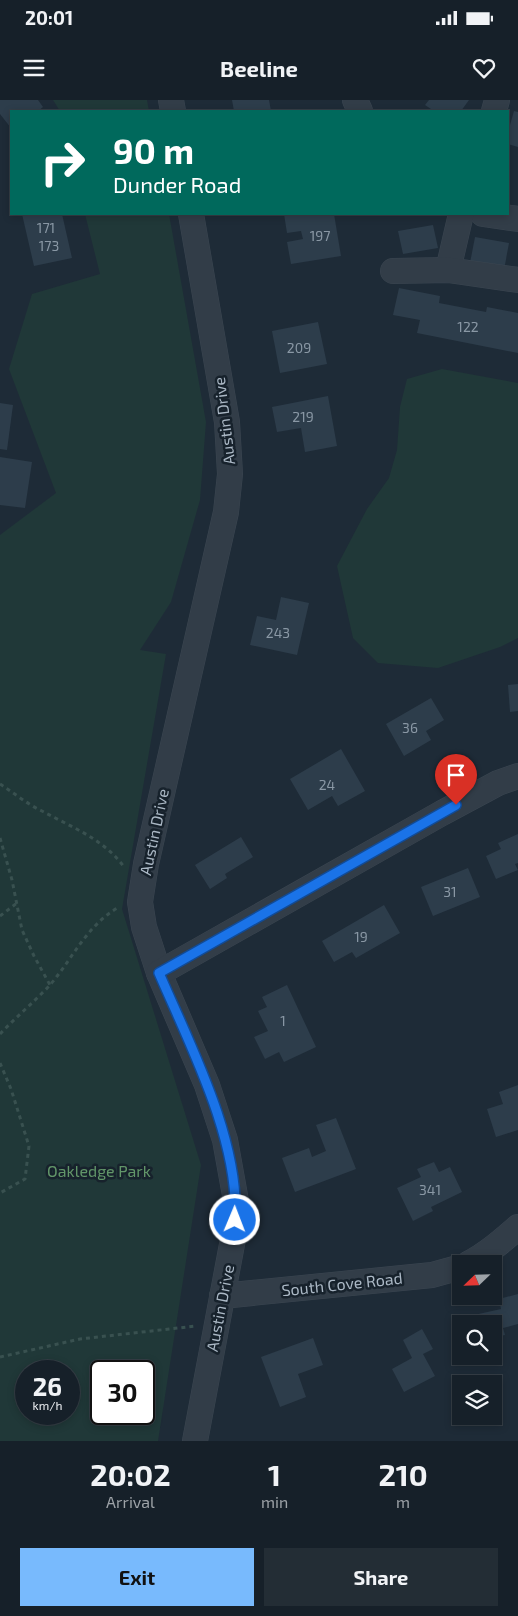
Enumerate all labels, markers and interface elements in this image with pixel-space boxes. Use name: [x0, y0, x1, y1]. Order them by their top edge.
text: 20:01: [25, 6, 73, 29]
icon: menu: [20, 54, 48, 82]
icon: heart: [470, 54, 498, 82]
text: Beeline: [220, 55, 298, 81]
text: 90 m: [113, 129, 194, 171]
icon: right: [30, 130, 95, 195]
text: Dunder Road: [113, 171, 241, 197]
house number: 171: [37, 219, 55, 236]
house number: 197: [310, 227, 330, 244]
house number: 173: [39, 237, 59, 254]
house number: 122: [457, 318, 479, 335]
house number: 209: [287, 339, 311, 356]
street label: Austin Drive: [209, 376, 238, 466]
house number: 219: [292, 408, 314, 425]
house number: 243: [266, 624, 290, 641]
house number: 36: [402, 719, 418, 736]
pin: [435, 754, 477, 805]
icon: arrive: [442, 761, 470, 789]
house number: 24: [319, 776, 335, 793]
street label: Austin Drive: [135, 787, 172, 877]
house number: 31: [443, 883, 457, 900]
house number: 19: [354, 928, 368, 945]
house number: 1: [280, 1012, 286, 1029]
park label: Oakledge Park: [47, 1161, 151, 1180]
house number: 341: [419, 1181, 441, 1198]
position arrow: [208, 1193, 260, 1245]
north arrow: [452, 1255, 502, 1305]
map controls: [452, 1255, 502, 1425]
street label: Austin Drive: [202, 1263, 237, 1353]
street label: South Cove Road: [280, 1268, 403, 1299]
button: search: [452, 1315, 502, 1365]
speed limit sign: 30: [90, 1360, 155, 1425]
text: 26: [33, 1371, 62, 1401]
button: layers: [452, 1375, 502, 1425]
text: km/h: [33, 1398, 62, 1412]
text: 20:02: [90, 1456, 171, 1492]
text: 1: [268, 1456, 281, 1492]
text: 210: [378, 1456, 428, 1492]
text: Arrival: [106, 1492, 155, 1511]
text: min: [261, 1492, 288, 1511]
text: m: [396, 1492, 410, 1511]
button: Exit: [20, 1548, 254, 1606]
button: Share: [264, 1548, 498, 1606]

